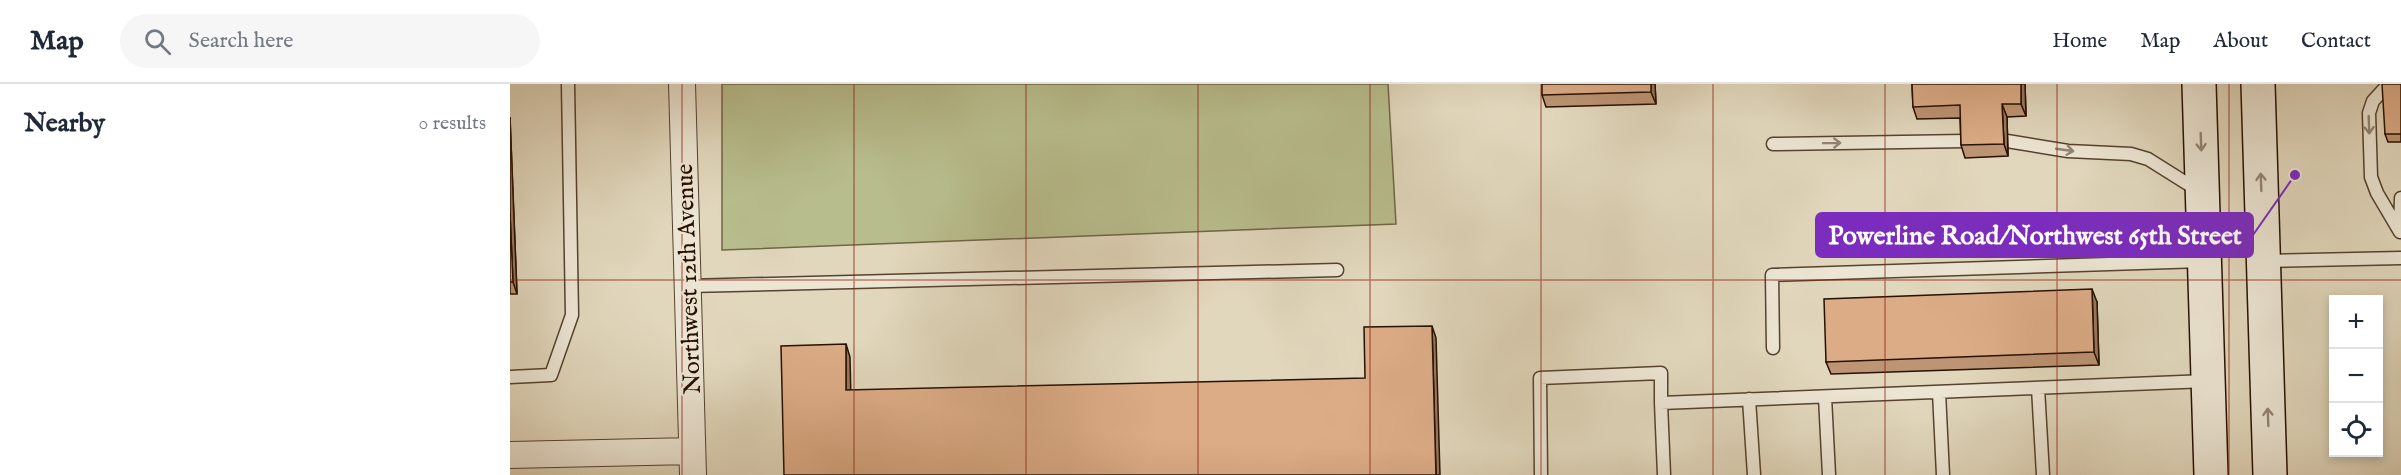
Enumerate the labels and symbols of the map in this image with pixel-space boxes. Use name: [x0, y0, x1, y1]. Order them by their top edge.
one-way arrow: [2364, 114, 2375, 134]
one-way arrow: [2195, 132, 2207, 152]
one-way arrow: [1821, 137, 1841, 149]
one-way arrow: [2055, 144, 2074, 155]
street label: Northwest 12th Avenue: [670, 163, 709, 395]
one-way arrow: [2255, 172, 2266, 192]
callout: Powerline Road/Northwest 65th Street: [1816, 213, 2253, 257]
text: Powerline Road/Northwest 65th Street: [1828, 220, 2242, 253]
one-way arrow: [2262, 407, 2274, 427]

